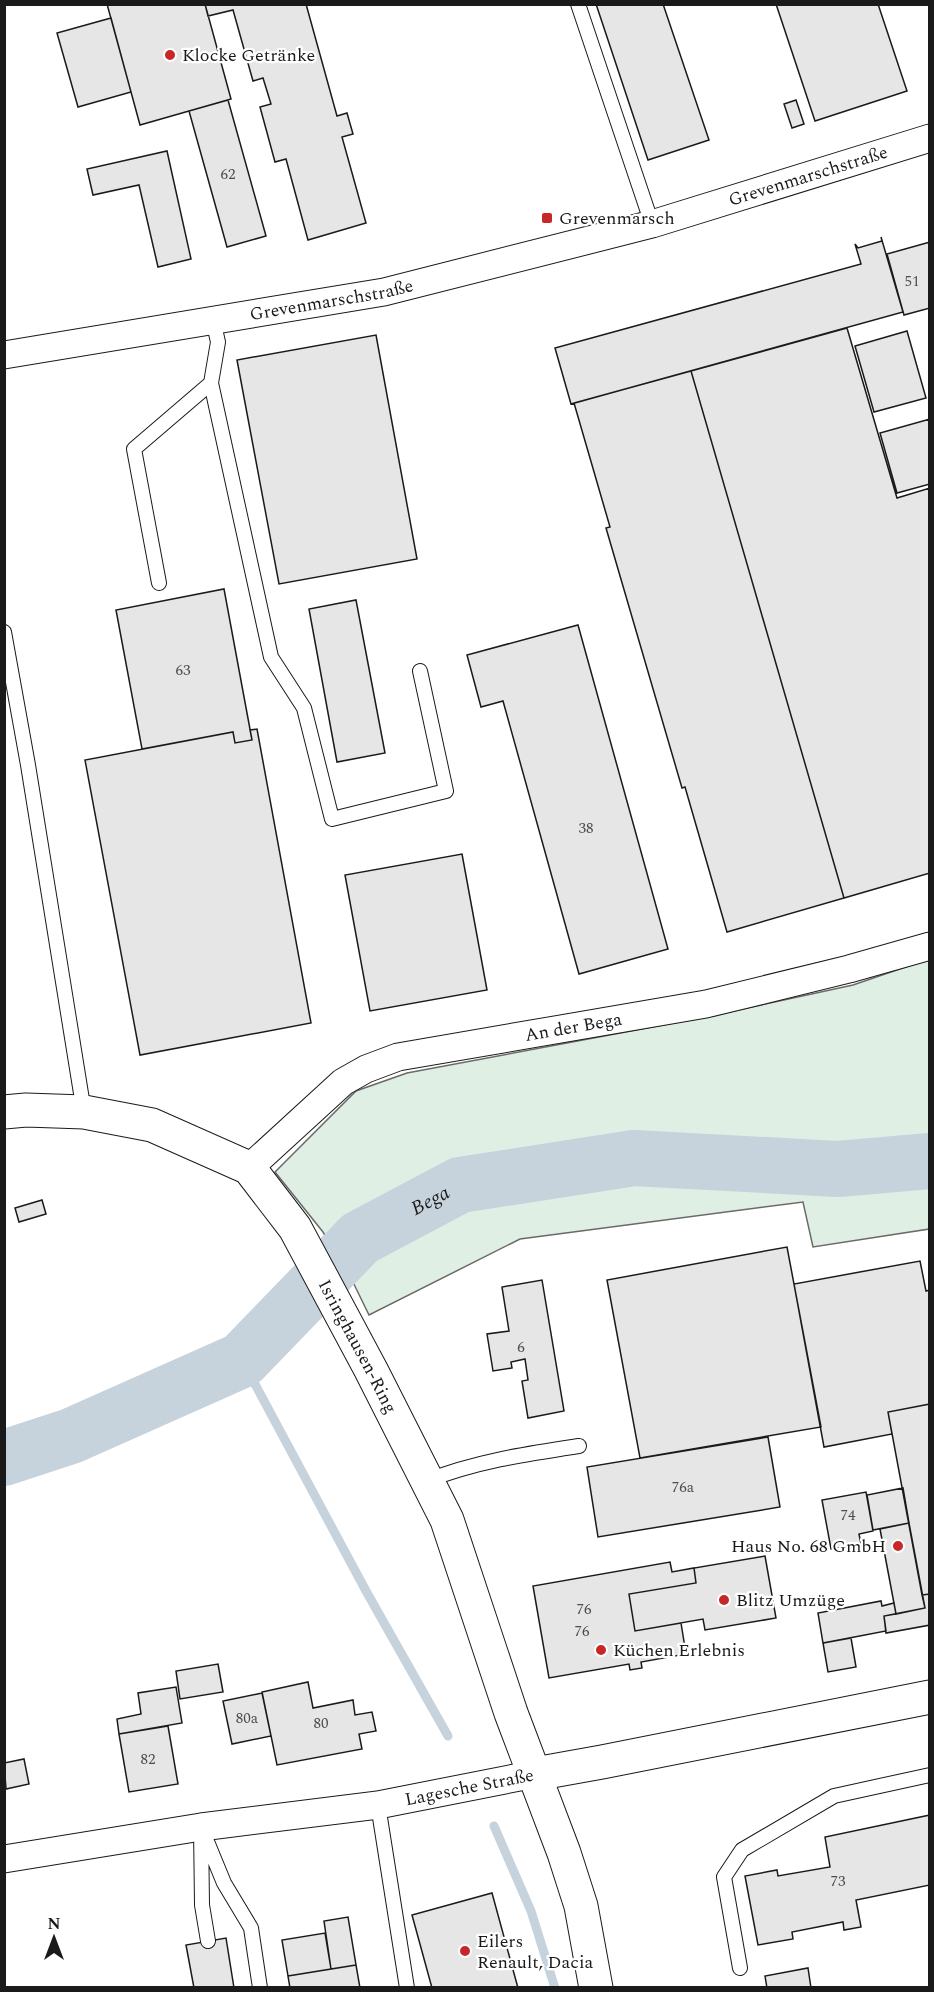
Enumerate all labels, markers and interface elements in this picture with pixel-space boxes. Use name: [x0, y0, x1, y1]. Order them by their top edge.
place label: Klocke Getränke: [182, 42, 315, 69]
marker: Klocke Getränke: [163, 48, 177, 62]
street label: Grevenmarschstraße: [725, 138, 891, 213]
house number: 62: [220, 163, 236, 186]
place label: Grevenmarsch: [559, 205, 675, 232]
marker: Grevenmarsch: [540, 211, 554, 225]
house number: 51: [904, 270, 920, 293]
street label: Grevenmarschstraße: [248, 272, 416, 328]
house number: 63: [175, 659, 191, 682]
house number: 38: [578, 817, 594, 840]
street label: An der Bega: [523, 1005, 624, 1048]
water label: Bega: [405, 1178, 455, 1223]
street label: Isringhausen-Ring: [311, 1274, 404, 1418]
house number: 6: [517, 1336, 525, 1359]
house number: 76a: [672, 1476, 695, 1499]
house number: 74: [840, 1504, 856, 1527]
place label: Haus No. 68 GmbH: [731, 1533, 886, 1560]
marker: Haus No. 68 GmbH: [891, 1539, 905, 1553]
place label: Blitz Umzüge: [736, 1587, 845, 1614]
marker: Blitz Umzüge: [717, 1593, 731, 1607]
house number: 76: [576, 1598, 592, 1621]
house number: 76: [574, 1620, 590, 1643]
place label: Küchen Erlebnis: [613, 1637, 745, 1664]
marker: Küchen Erlebnis: [594, 1643, 608, 1657]
house number: 80a: [236, 1707, 259, 1730]
house number: 80: [313, 1712, 329, 1735]
house number: 82: [140, 1748, 156, 1771]
street label: Lagesche Straße: [403, 1761, 536, 1813]
house number: 73: [830, 1870, 846, 1893]
north arrow: [24, 1908, 84, 1968]
text: N: [47, 1912, 61, 1936]
place label: Eilers Renault, Dacia: [477, 1928, 594, 1976]
marker: Eilers Renault, Dacia: [458, 1944, 472, 1958]

